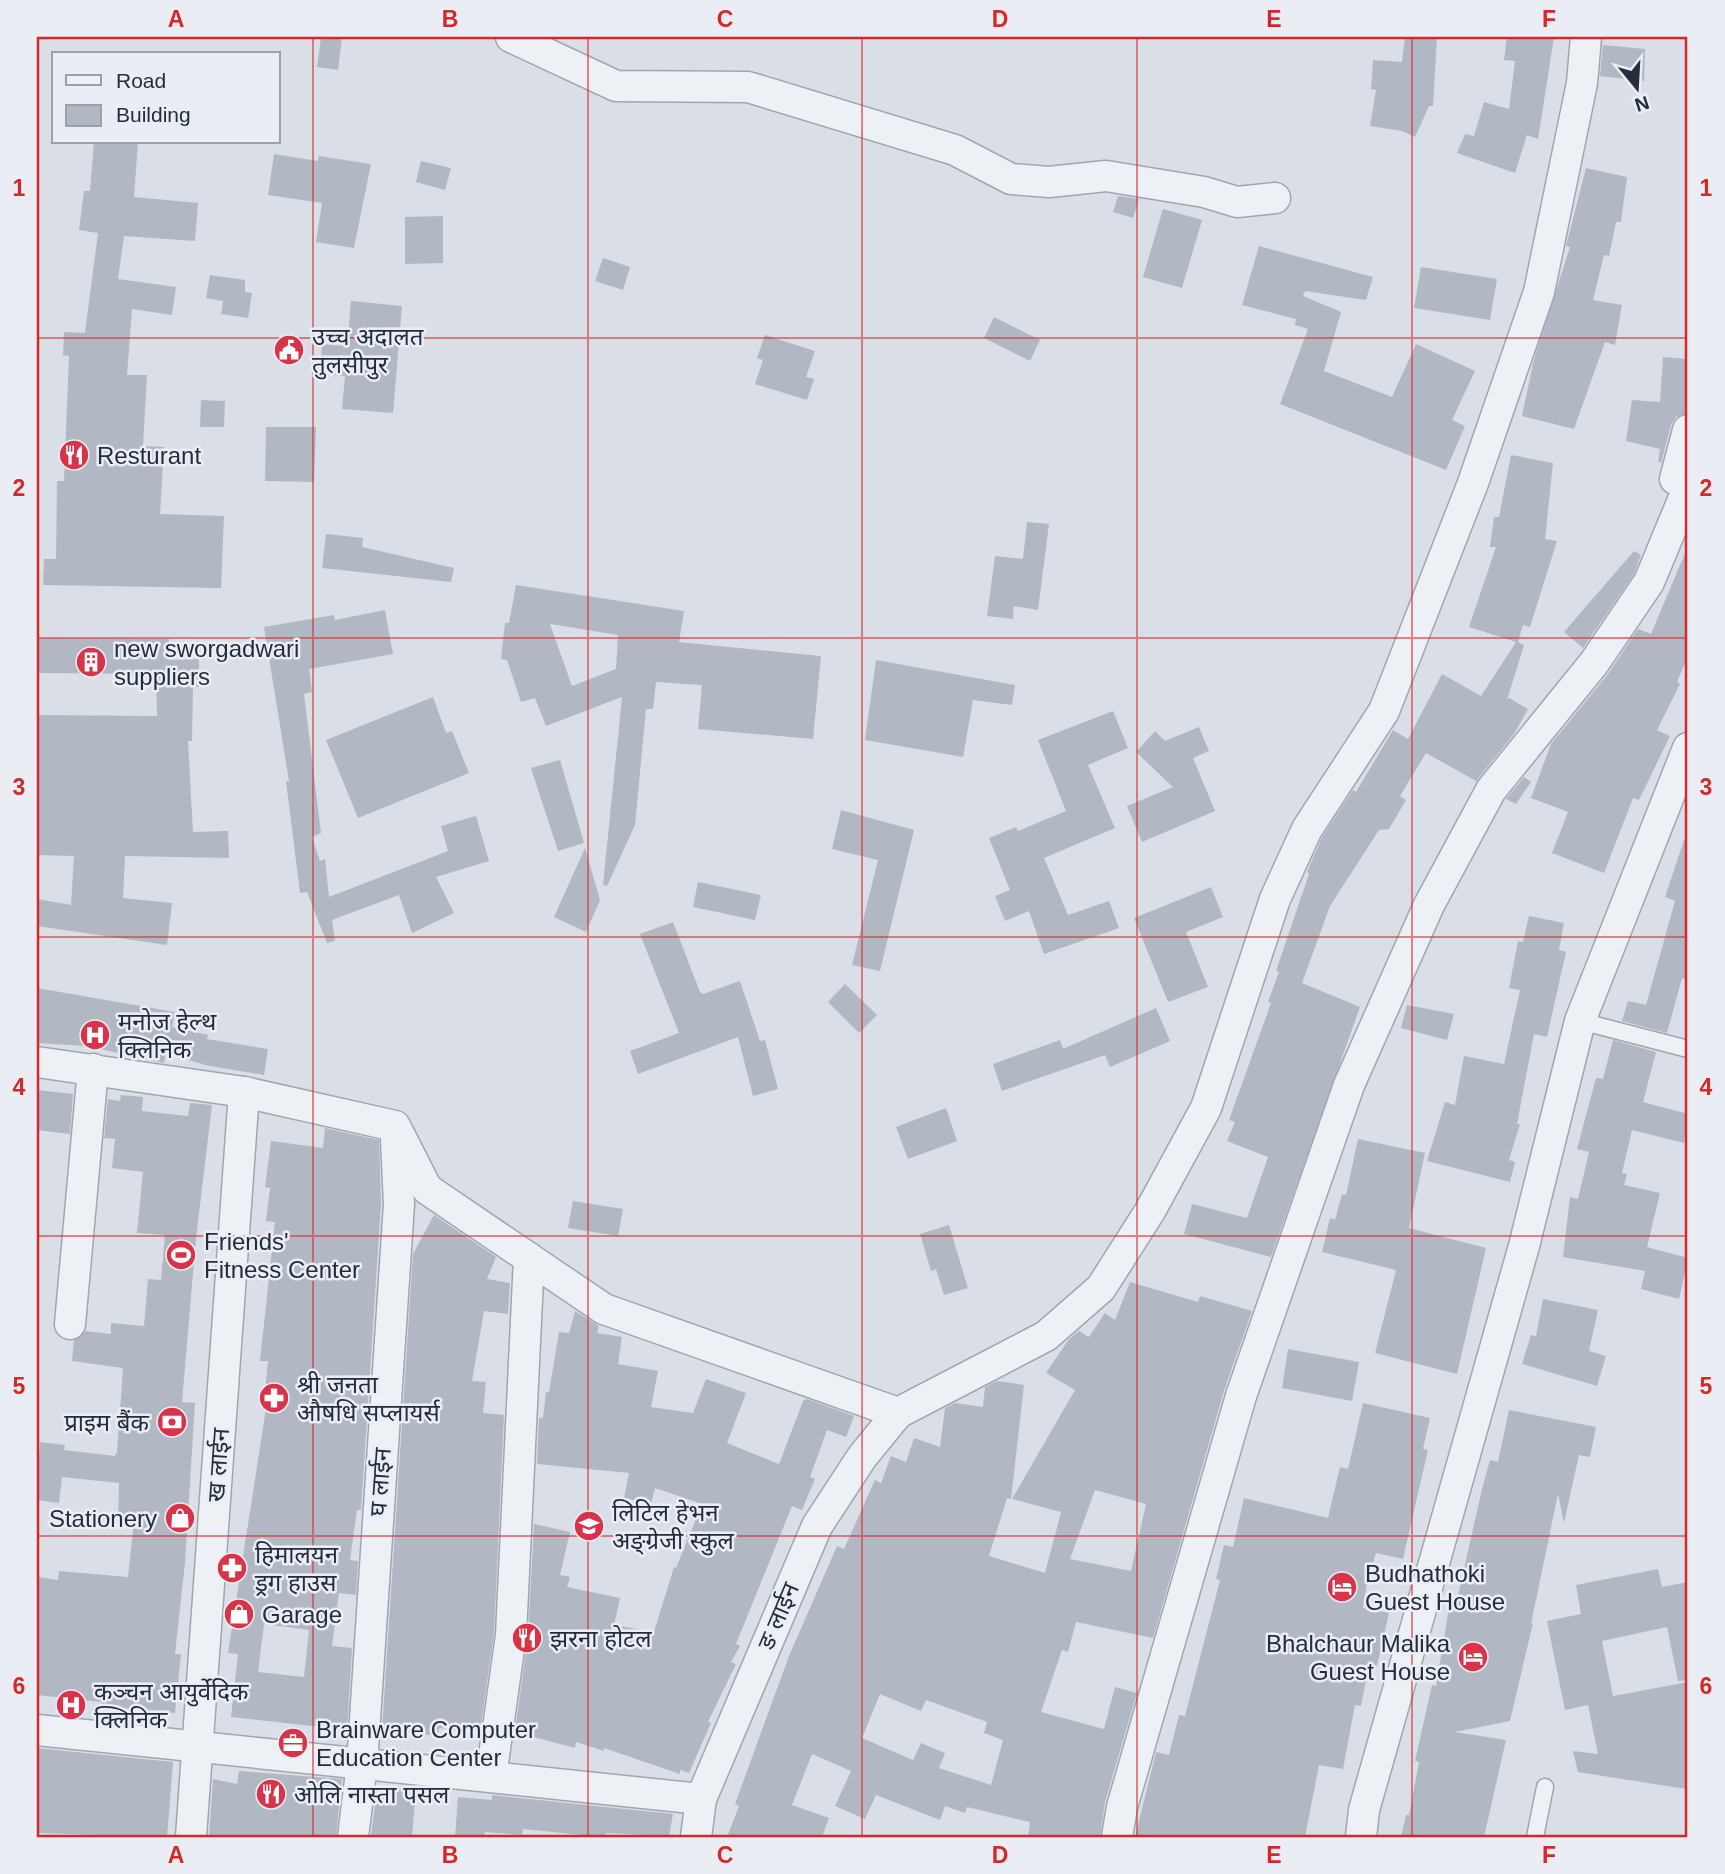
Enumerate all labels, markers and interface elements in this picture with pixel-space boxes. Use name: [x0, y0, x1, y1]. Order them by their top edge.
text: A: [168, 6, 184, 32]
text: B: [442, 6, 458, 32]
text: C: [717, 6, 733, 32]
text: D: [992, 6, 1008, 32]
text: E: [1266, 6, 1282, 32]
text: F: [1542, 6, 1556, 32]
legend: [52, 52, 280, 144]
north arrow: [1602, 52, 1672, 122]
text: Road: [116, 69, 166, 92]
text: N: [1632, 92, 1652, 116]
text: Building: [116, 103, 191, 126]
text: 1: [13, 175, 26, 201]
text: 1: [1700, 175, 1713, 201]
place label: उच्च अदालत तुलसीपुर: [312, 323, 425, 380]
public building icon: उच्च अदालत तुलसीपुर: [272, 333, 306, 367]
restaurant icon: Resturant: [57, 438, 91, 472]
place label: Resturant: [97, 442, 201, 469]
text: 2: [13, 475, 25, 501]
text: 2: [1700, 475, 1712, 501]
place label: new sworgadwari suppliers: [114, 635, 299, 690]
building icon: new sworgadwari suppliers: [74, 645, 108, 679]
text: 3: [13, 774, 25, 800]
text: 3: [1700, 774, 1712, 800]
place label: मनोज हेल्थ क्लिनिक: [118, 1008, 217, 1063]
hospital icon: मनोज हेल्थ क्लिनिक: [78, 1018, 112, 1052]
text: 4: [13, 1074, 26, 1100]
text: 4: [1700, 1074, 1713, 1100]
place label: Friends' Fitness Center: [204, 1228, 360, 1283]
sports icon: Friends' Fitness Center: [164, 1238, 198, 1272]
place label: श्री जनता औषधि सप्लायर्स: [297, 1371, 441, 1426]
text: 5: [13, 1373, 26, 1399]
text: 5: [1700, 1373, 1713, 1399]
pharmacy icon: श्री जनता औषधि सप्लायर्स: [257, 1381, 291, 1415]
bank icon: प्राइम बैंक: [155, 1405, 189, 1439]
place label: प्राइम बैंक: [64, 1409, 150, 1436]
street label: ख लाईन: [202, 1427, 234, 1503]
street label: घ लाईन: [364, 1446, 396, 1517]
place label: लिटिल हेभन अङ्‍ग्रेजी स्कुल: [612, 1499, 735, 1556]
shop icon: Stationery: [163, 1501, 197, 1535]
place label: Stationery: [49, 1505, 157, 1532]
school or university icon: लिटिल हेभन अङ्‍ग्रेजी स्कुल: [572, 1509, 606, 1543]
place label: हिमालयन ड्रग हाउस: [254, 1541, 339, 1597]
pharmacy icon: हिमालयन ड्रग हाउस: [215, 1551, 249, 1585]
place label: Budhathoki Guest House: [1365, 1560, 1505, 1615]
hotel icon: Budhathoki Guest House: [1325, 1570, 1359, 1604]
street label: ङ लाईन: [752, 1578, 804, 1654]
shop icon: Garage: [222, 1597, 256, 1631]
place label: Garage: [262, 1601, 342, 1628]
restaurant icon: झरना होटल: [510, 1621, 544, 1655]
place label: झरना होटल: [550, 1625, 652, 1652]
place label: Bhalchaur Malika Guest House: [1266, 1630, 1451, 1685]
hotel icon: Bhalchaur Malika Guest House: [1456, 1640, 1490, 1674]
text: 6: [13, 1673, 25, 1699]
text: 6: [1700, 1673, 1712, 1699]
place label: कञ्चन आयुर्वेदिक क्लिनिक: [94, 1678, 249, 1733]
hospital icon: कञ्चन आयुर्वेदिक क्लिनिक: [54, 1688, 88, 1722]
place label: Brainware Computer Education Center: [316, 1716, 536, 1771]
office icon: Brainware Computer Education Center: [276, 1726, 310, 1760]
restaurant icon: ओलि नास्ता पसल: [254, 1777, 288, 1811]
place label: ओलि नास्ता पसल: [294, 1781, 450, 1808]
text: A: [168, 1842, 184, 1868]
text: B: [442, 1842, 458, 1868]
text: C: [717, 1842, 733, 1868]
text: D: [992, 1842, 1008, 1868]
text: E: [1266, 1842, 1282, 1868]
text: F: [1542, 1842, 1556, 1868]

